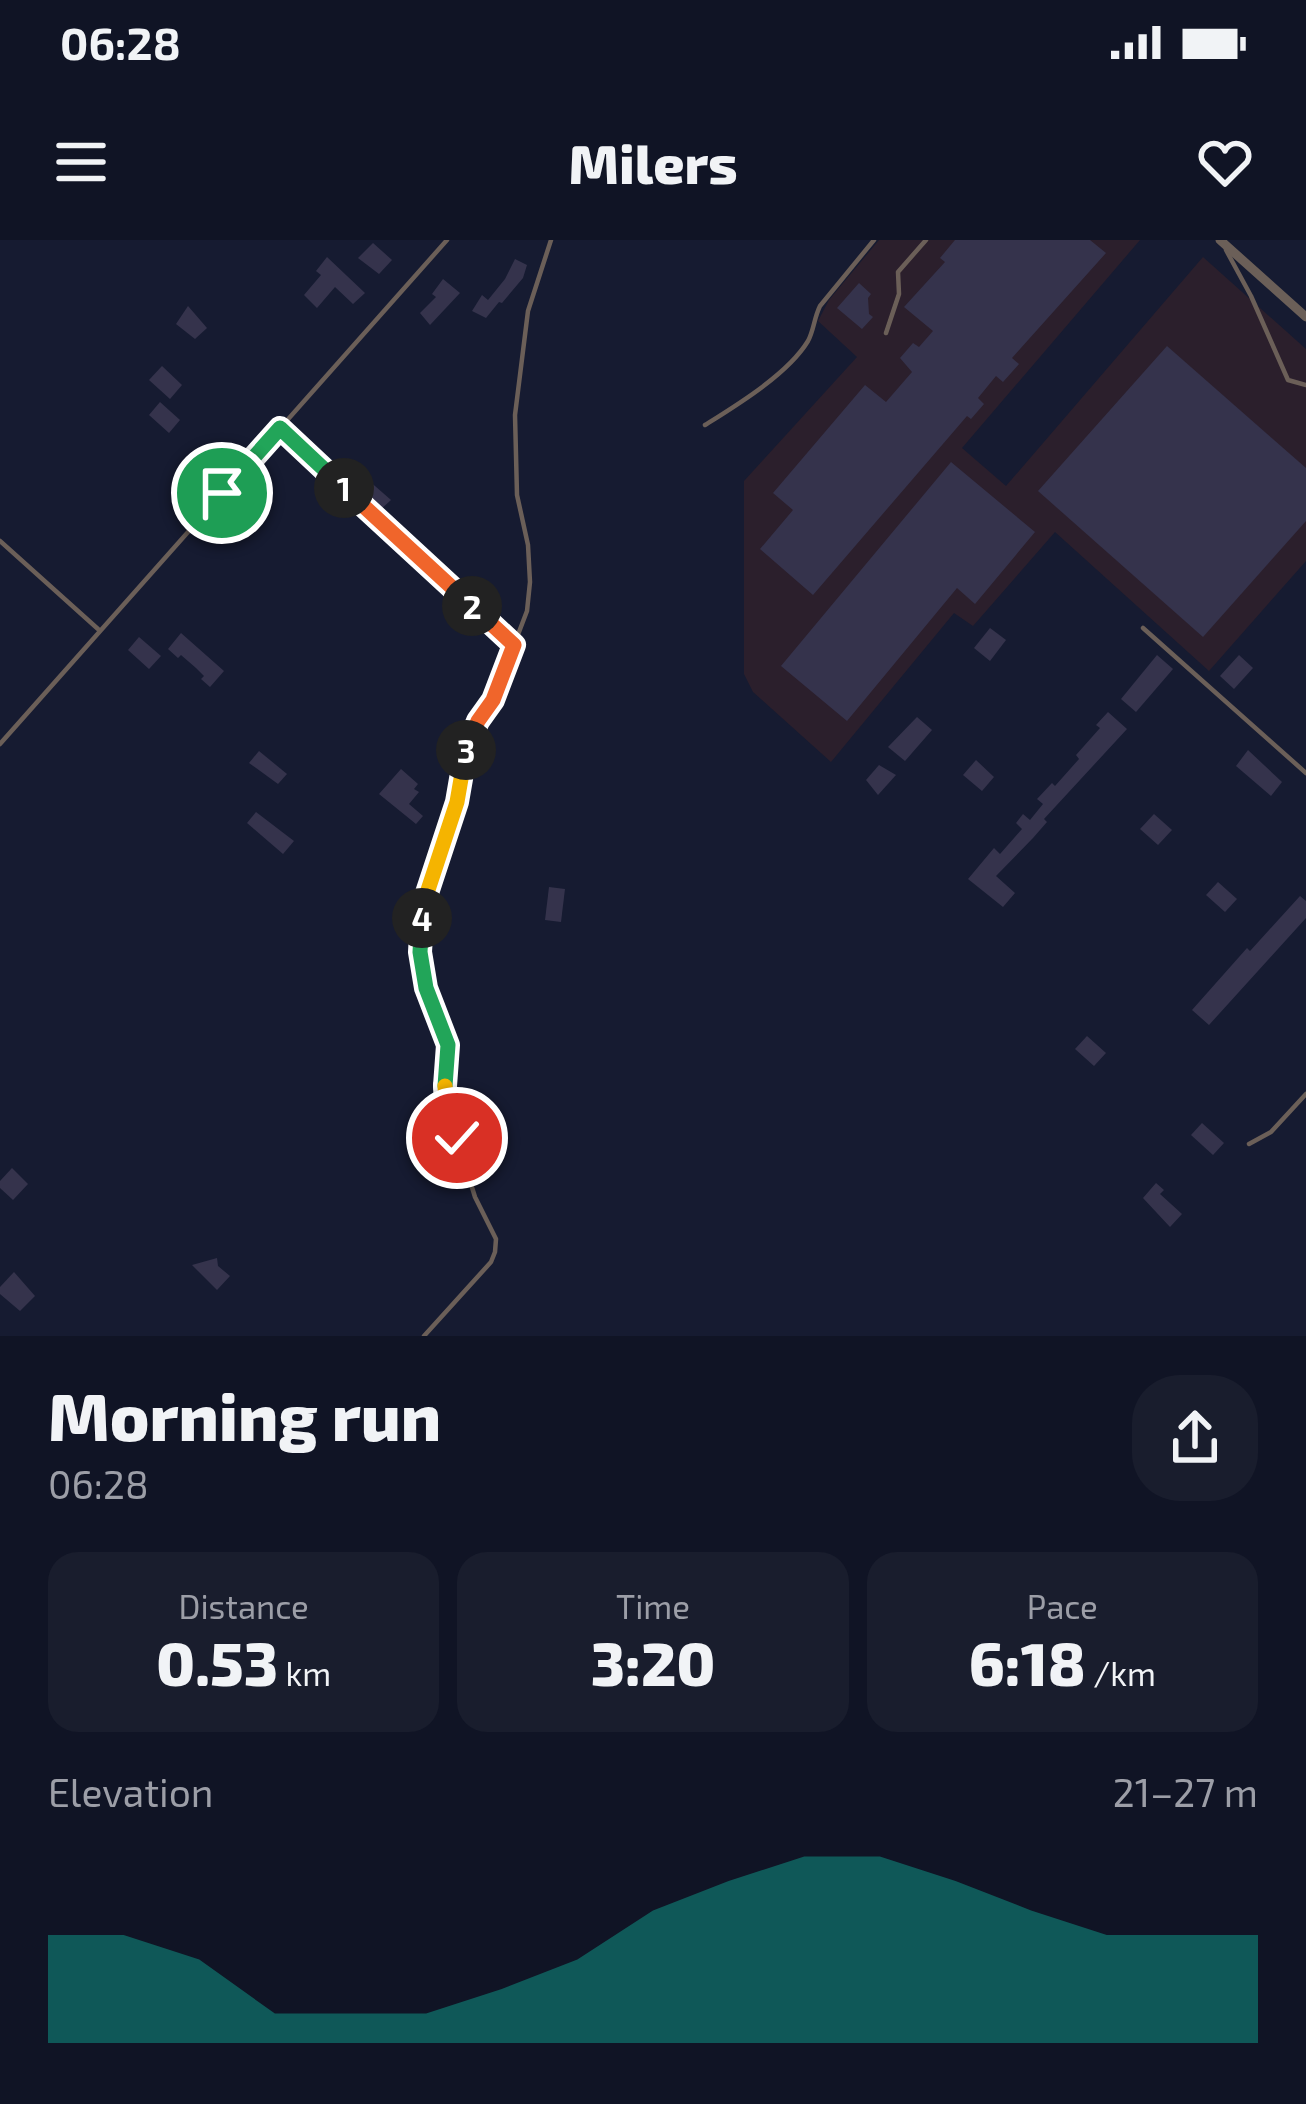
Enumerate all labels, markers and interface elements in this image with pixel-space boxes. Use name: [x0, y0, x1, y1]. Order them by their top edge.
text: 06:28: [60, 15, 181, 69]
icon: menu: [48, 129, 114, 195]
icon: heart: [1192, 129, 1258, 195]
text: Milers: [568, 130, 738, 195]
pin: [171, 442, 273, 544]
pin: 1: [314, 458, 374, 518]
icon: arrive: [189, 460, 255, 526]
text: 1: [337, 468, 351, 508]
pin: 2: [442, 576, 502, 636]
text: 2: [462, 586, 482, 626]
pin: 3: [436, 720, 496, 780]
text: 3: [457, 730, 475, 770]
pin: 4: [392, 888, 452, 948]
text: 4: [411, 898, 433, 938]
pin: [406, 1087, 508, 1189]
icon: check: [424, 1105, 490, 1171]
text: Morning run: [48, 1375, 441, 1454]
button: share: [1132, 1375, 1258, 1501]
text: 06:28: [48, 1460, 149, 1507]
text: Distance: [179, 1586, 309, 1626]
text: Time: [616, 1586, 690, 1626]
text: Pace: [1027, 1586, 1098, 1626]
text: 0.53: [156, 1626, 278, 1698]
text: 3:20: [591, 1626, 715, 1698]
text: 6:18: [969, 1626, 1086, 1698]
text: km: [278, 1653, 331, 1693]
text: /km: [1086, 1653, 1156, 1693]
text: Elevation: [48, 1768, 213, 1815]
text: 21–27 m: [1113, 1768, 1258, 1815]

